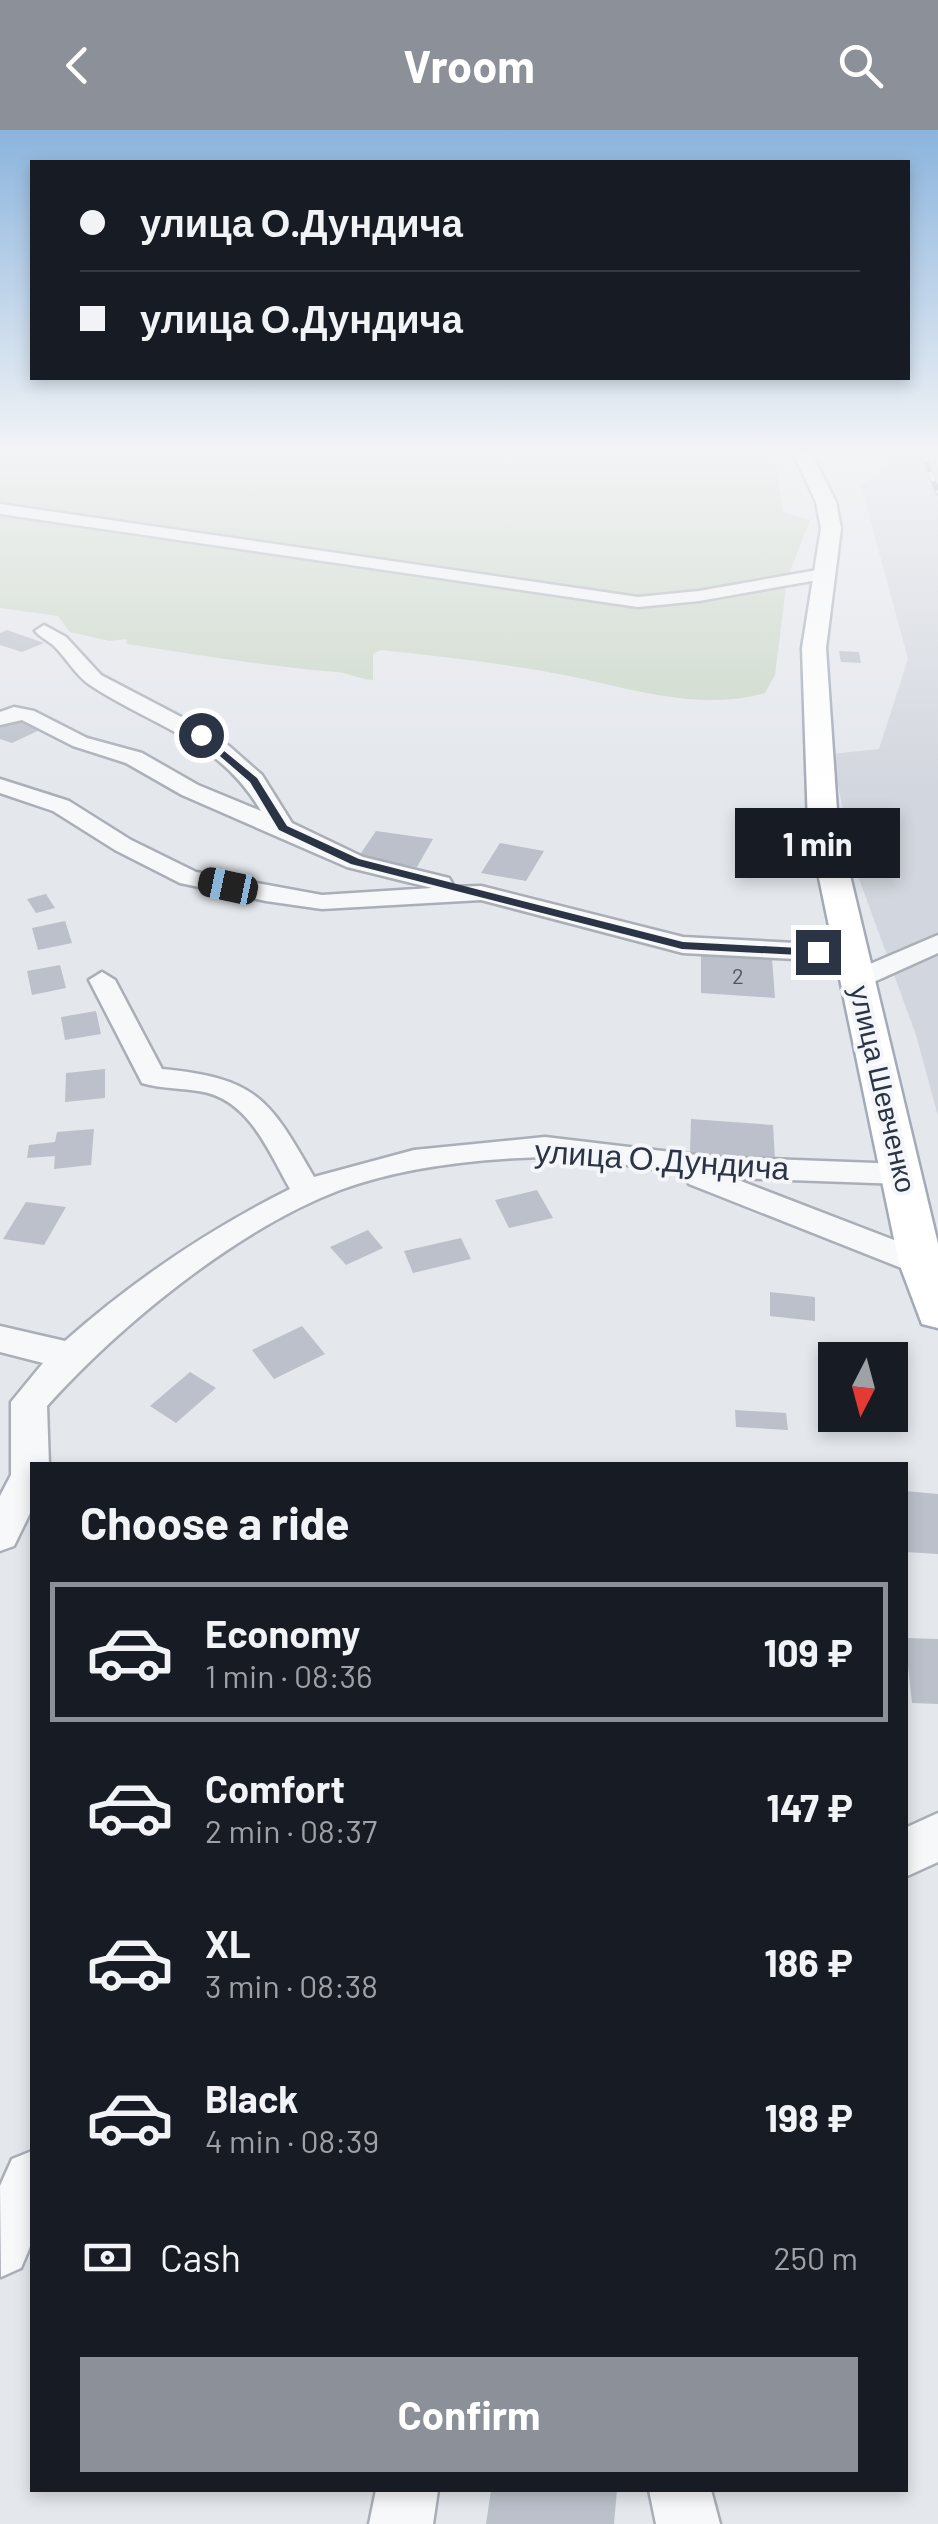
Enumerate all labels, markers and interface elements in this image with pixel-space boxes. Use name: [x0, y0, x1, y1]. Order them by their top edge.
icon: back: [50, 38, 105, 93]
text: Vroom: [403, 38, 535, 92]
icon: search: [833, 38, 888, 93]
text: улица О.Дундича: [140, 199, 463, 245]
text: улица О.Дундича: [140, 295, 463, 341]
route start: [179, 713, 224, 758]
callout: 1 min: [736, 807, 900, 877]
text: 1 min: [782, 824, 853, 862]
car: [196, 865, 260, 907]
route end: [796, 930, 841, 975]
house number: 2: [732, 962, 744, 988]
street label: улица Шевченко: [844, 982, 924, 1195]
street label: улица О.Дундича: [533, 1130, 791, 1187]
north arrow: [818, 1342, 908, 1432]
map controls: [818, 1342, 908, 1432]
text: Choose a ride: [80, 1495, 350, 1549]
icon: car: [85, 1607, 175, 1697]
text: Economy: [205, 1610, 360, 1656]
text: 109 ₽: [763, 1629, 853, 1675]
text: 1 min · 08:36: [205, 1656, 373, 1694]
icon: car: [85, 1762, 175, 1852]
text: Comfort: [205, 1765, 345, 1811]
text: 147 ₽: [766, 1784, 853, 1830]
text: 2 min · 08:37: [205, 1811, 377, 1849]
icon: car: [85, 1917, 175, 2007]
text: XL: [205, 1920, 251, 1966]
text: 186 ₽: [764, 1939, 853, 1985]
text: 3 min · 08:38: [205, 1966, 378, 2004]
icon: car: [85, 2072, 175, 2162]
text: Black: [205, 2075, 299, 2121]
text: 198 ₽: [765, 2094, 853, 2140]
text: 4 min · 08:39: [205, 2121, 379, 2159]
icon: cash: [80, 2230, 135, 2285]
text: Cash: [160, 2234, 241, 2280]
text: 250 m: [773, 2238, 858, 2276]
button: Confirm: [80, 2357, 858, 2472]

